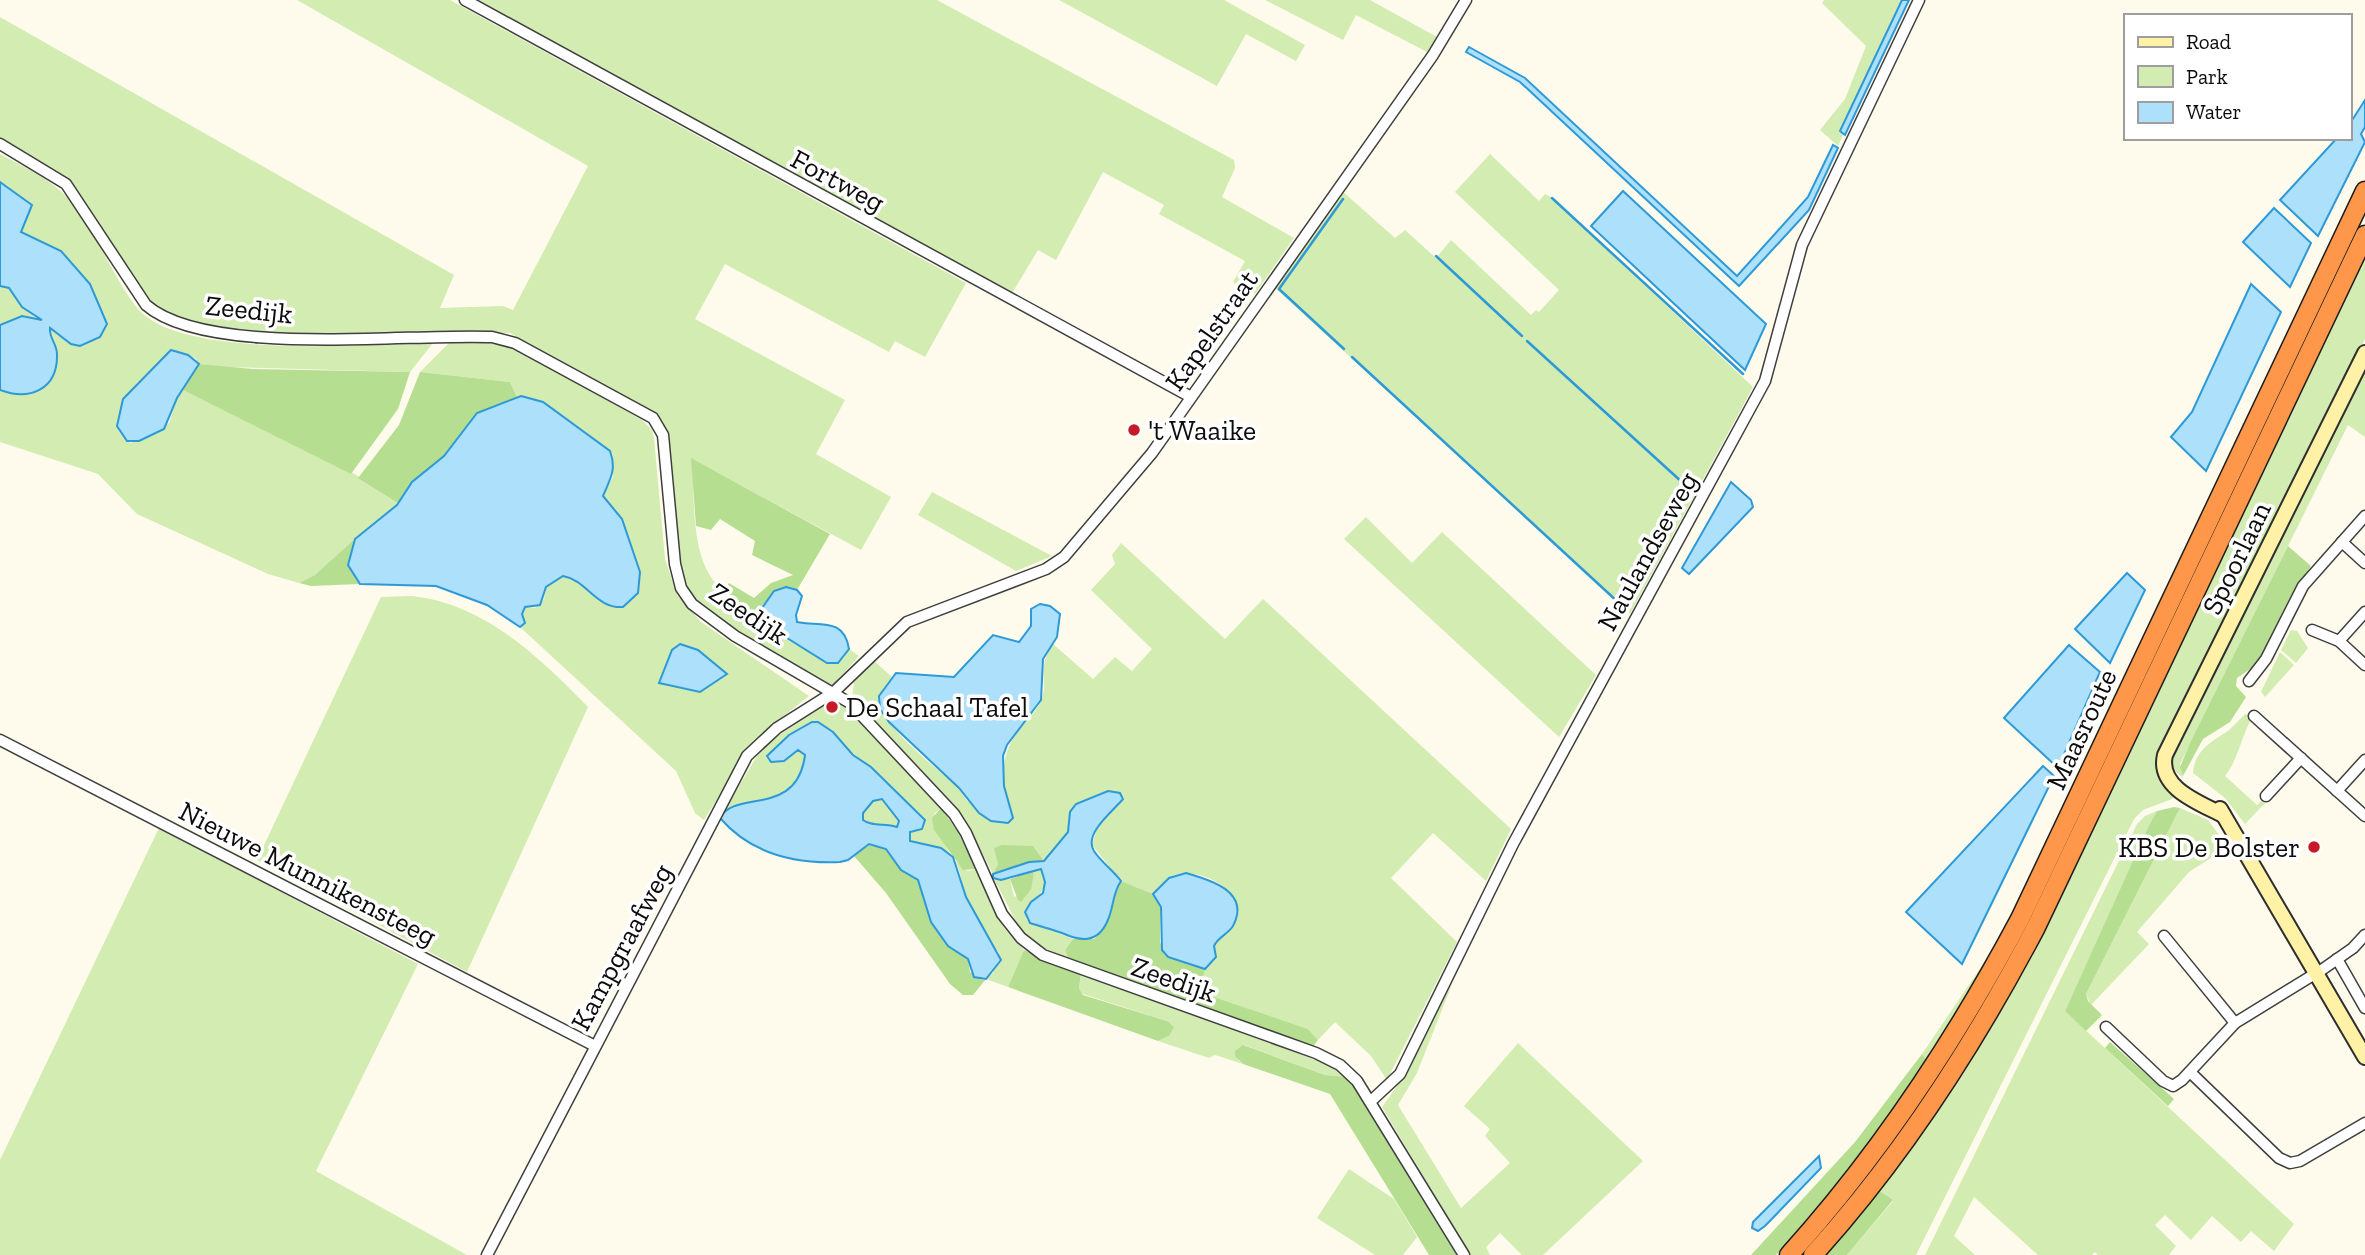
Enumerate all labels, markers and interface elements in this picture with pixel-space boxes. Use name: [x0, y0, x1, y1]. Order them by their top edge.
legend: [2124, 14, 2351, 140]
text: Road: [2186, 29, 2232, 54]
text: Park: [2186, 64, 2228, 89]
text: Water: [2186, 99, 2241, 124]
street label: Fortweg: [785, 142, 890, 219]
street label: Kapelstraat: [1158, 263, 1265, 397]
street label: Zeedijk: [204, 289, 295, 331]
place label: 't Waaike: [1148, 414, 1256, 447]
marker: 't Waaike: [1126, 422, 1142, 438]
street label: Naulandseweg: [1590, 466, 1705, 636]
street label: Spoorlaan: [2195, 497, 2278, 620]
street label: Zeedijk: [703, 575, 794, 652]
street label: Maasroute: [2039, 664, 2124, 795]
place label: De Schaal Tafel: [846, 691, 1029, 724]
marker: De Schaal Tafel: [824, 699, 840, 715]
street label: Nieuwe Munnikensteeg: [173, 794, 442, 953]
place label: KBS De Bolster: [2118, 831, 2300, 864]
marker: KBS De Bolster: [2306, 839, 2322, 855]
street label: Kampgraafweg: [564, 858, 679, 1036]
street label: Zeedijk: [1127, 950, 1221, 1009]

